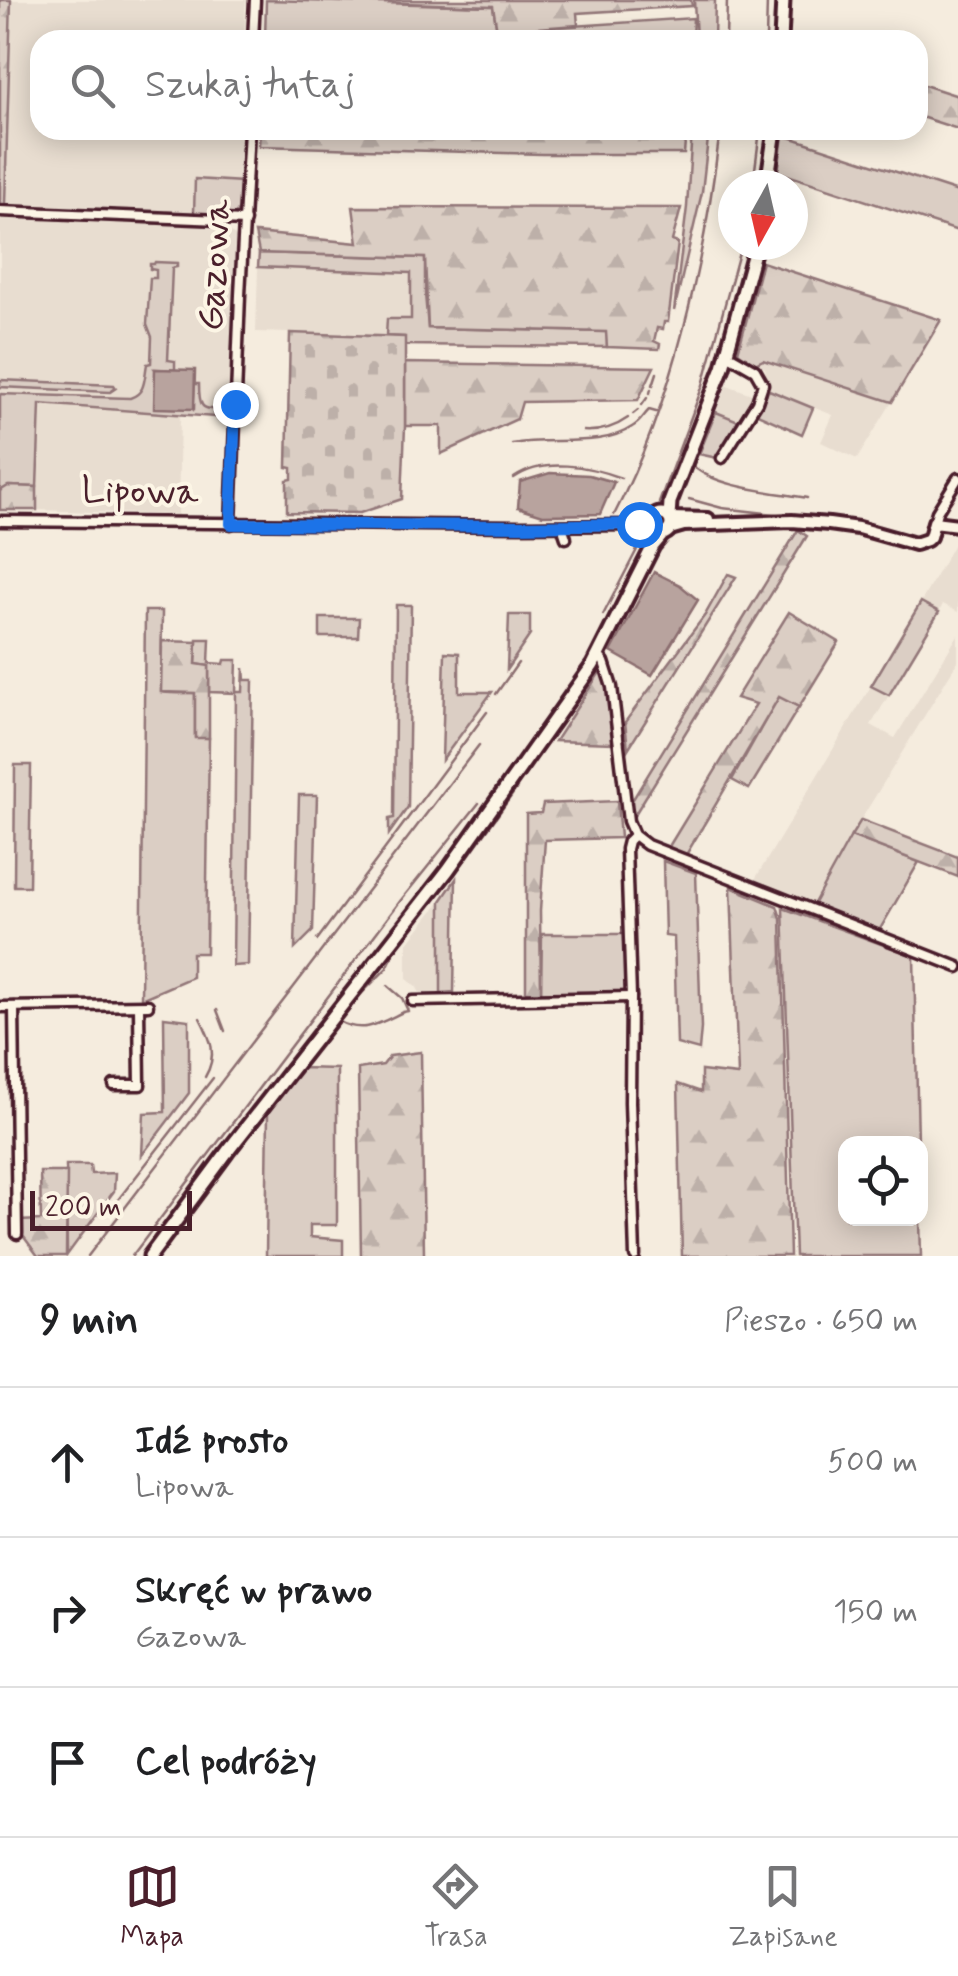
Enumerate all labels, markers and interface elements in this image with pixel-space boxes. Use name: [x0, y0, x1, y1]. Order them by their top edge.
search box: [30, 30, 928, 140]
icon: search: [65, 58, 120, 113]
text: Szukaj tutaj: [145, 61, 355, 110]
north arrow: [718, 170, 808, 260]
street label: Gazowa: [187, 198, 243, 332]
route end: [213, 382, 259, 428]
street label: Lipowa: [81, 466, 199, 518]
route start: [617, 502, 663, 548]
map controls: [838, 1136, 928, 1226]
button: locate: [838, 1136, 928, 1226]
scale bar: [30, 1186, 192, 1230]
text: 200 m: [45, 1190, 121, 1227]
text: 9 min: [40, 1294, 139, 1349]
text: Pieszo · 650 m: [724, 1300, 918, 1342]
text: Idź prosto: [135, 1417, 288, 1466]
icon: ahead: [40, 1435, 95, 1490]
text: 500 m: [827, 1441, 918, 1483]
text: Lipowa: [135, 1466, 233, 1508]
text: Skręć w prawo: [135, 1567, 372, 1616]
icon: right: [40, 1585, 95, 1640]
text: 150 m: [833, 1591, 918, 1633]
text: Gazowa: [135, 1616, 246, 1658]
icon: arrive: [40, 1735, 95, 1790]
text: Cel podróży: [135, 1738, 317, 1787]
tab: Mapa: [120, 1859, 184, 1956]
tab: Trasa: [424, 1859, 488, 1956]
tab: Zapisane: [728, 1859, 838, 1956]

